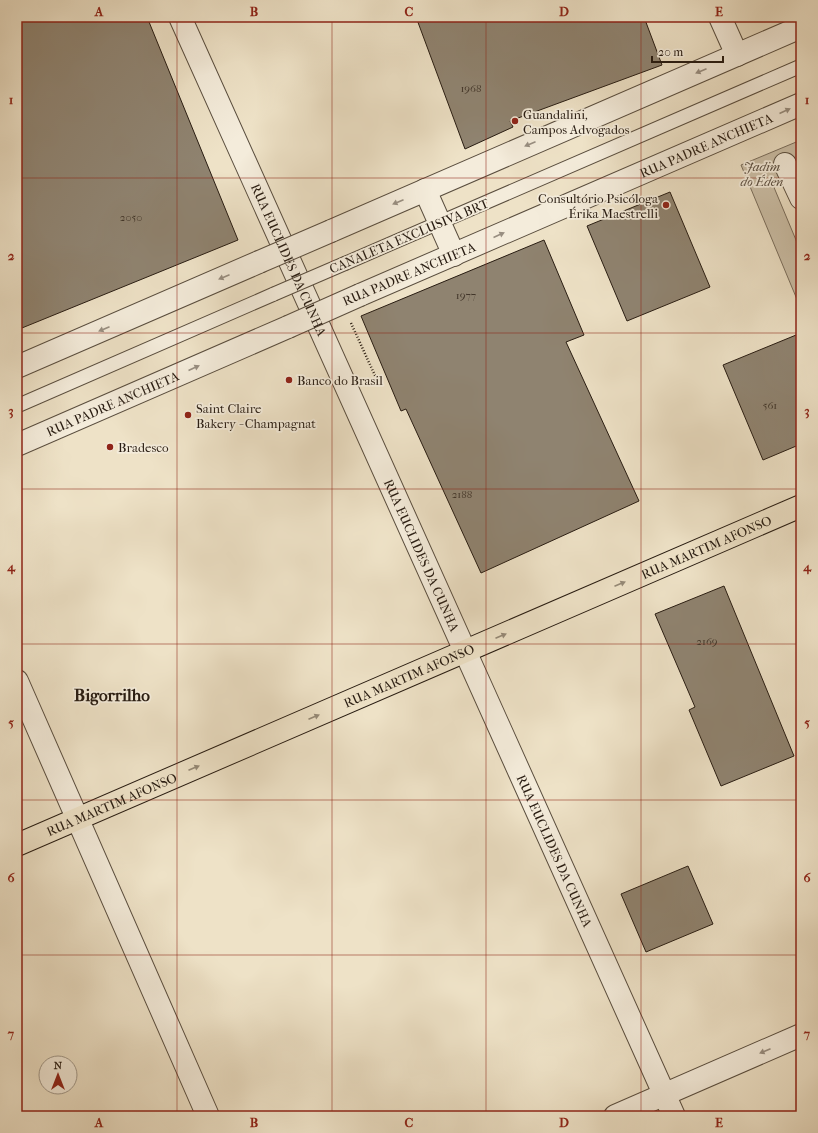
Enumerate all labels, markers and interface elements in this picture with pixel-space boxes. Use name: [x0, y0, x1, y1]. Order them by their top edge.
text: A: [94, 4, 104, 19]
text: B: [250, 4, 259, 19]
text: C: [405, 4, 414, 19]
text: D: [559, 4, 569, 19]
text: E: [715, 4, 723, 19]
scale bar: [652, 38, 723, 64]
text: 20 m: [658, 45, 683, 59]
one-way arrow: [695, 67, 707, 74]
house number: 1968: [460, 82, 482, 95]
text: 1: [9, 92, 14, 107]
text: 1: [805, 92, 810, 107]
place label: Guandalini, Campos Advogados: [523, 107, 630, 137]
one-way arrow: [779, 107, 791, 113]
street label: RUA PADRE ANCHIETA: [637, 110, 775, 181]
marker: Guandalini, Campos Advogados: [510, 116, 520, 126]
one-way arrow: [524, 142, 536, 148]
park label: Jadim do Éden: [741, 159, 783, 189]
street label: RUA EUCLIDES DA CUNHA: [248, 181, 330, 339]
place label: Consultório Psicóloga Érika Maestrelli: [538, 191, 659, 221]
street label: CANALETA EXCLUSIVA BRT: [327, 195, 491, 276]
one-way arrow: [392, 199, 404, 205]
marker: Consultório Psicóloga Érika Maestrelli: [661, 200, 671, 210]
house number: 2050: [120, 211, 142, 224]
one-way arrow: [493, 232, 504, 238]
street label: RUA PADRE ANCHIETA: [340, 239, 478, 309]
text: 2: [8, 248, 15, 263]
text: 2: [804, 248, 811, 263]
one-way arrow: [217, 275, 229, 281]
house number: 1977: [456, 289, 476, 302]
one-way arrow: [99, 326, 110, 332]
one-way arrow: [188, 364, 200, 371]
street label: RUA PADRE ANCHIETA: [44, 368, 182, 439]
place label: Banco do Brasil: [297, 373, 383, 388]
marker: Banco do Brasil: [284, 375, 294, 385]
house number: 561: [763, 399, 777, 412]
place label: Saint Claire Bakery - Champagnat: [196, 401, 316, 431]
text: 3: [8, 403, 14, 419]
text: 3: [804, 403, 810, 419]
marker: Saint Claire Bakery - Champagnat: [183, 410, 193, 420]
place label: Bradesco: [118, 440, 169, 455]
marker: Bradesco: [105, 442, 115, 452]
street label: RUA EUCLIDES DA CUNHA: [381, 477, 463, 634]
house number: 2188: [452, 488, 472, 501]
street label: RUA MARTIM AFONSO: [639, 512, 774, 582]
text: 4: [6, 559, 16, 575]
text: 4: [802, 559, 812, 575]
one-way arrow: [615, 581, 626, 587]
one-way arrow: [495, 633, 506, 639]
house number: 2169: [696, 635, 718, 648]
street label: RUA MARTIM AFONSO: [341, 641, 476, 710]
district label: Bigorrilho: [74, 685, 150, 706]
one-way arrow: [308, 713, 320, 719]
text: 5: [8, 715, 14, 730]
text: 5: [804, 715, 810, 730]
one-way arrow: [189, 765, 201, 771]
street label: RUA MARTIM AFONSO: [44, 769, 179, 839]
street label: RUA EUCLIDES DA CUNHA: [514, 772, 596, 930]
text: 6: [7, 870, 15, 885]
text: 6: [803, 870, 811, 885]
text: 7: [7, 1026, 15, 1041]
text: 7: [803, 1026, 811, 1041]
one-way arrow: [760, 1048, 771, 1054]
north arrow: [38, 1055, 78, 1095]
text: N: [54, 1059, 63, 1072]
text: A: [94, 1115, 104, 1130]
text: B: [250, 1115, 259, 1130]
text: C: [405, 1115, 414, 1130]
text: D: [559, 1115, 569, 1130]
text: E: [715, 1115, 723, 1130]

